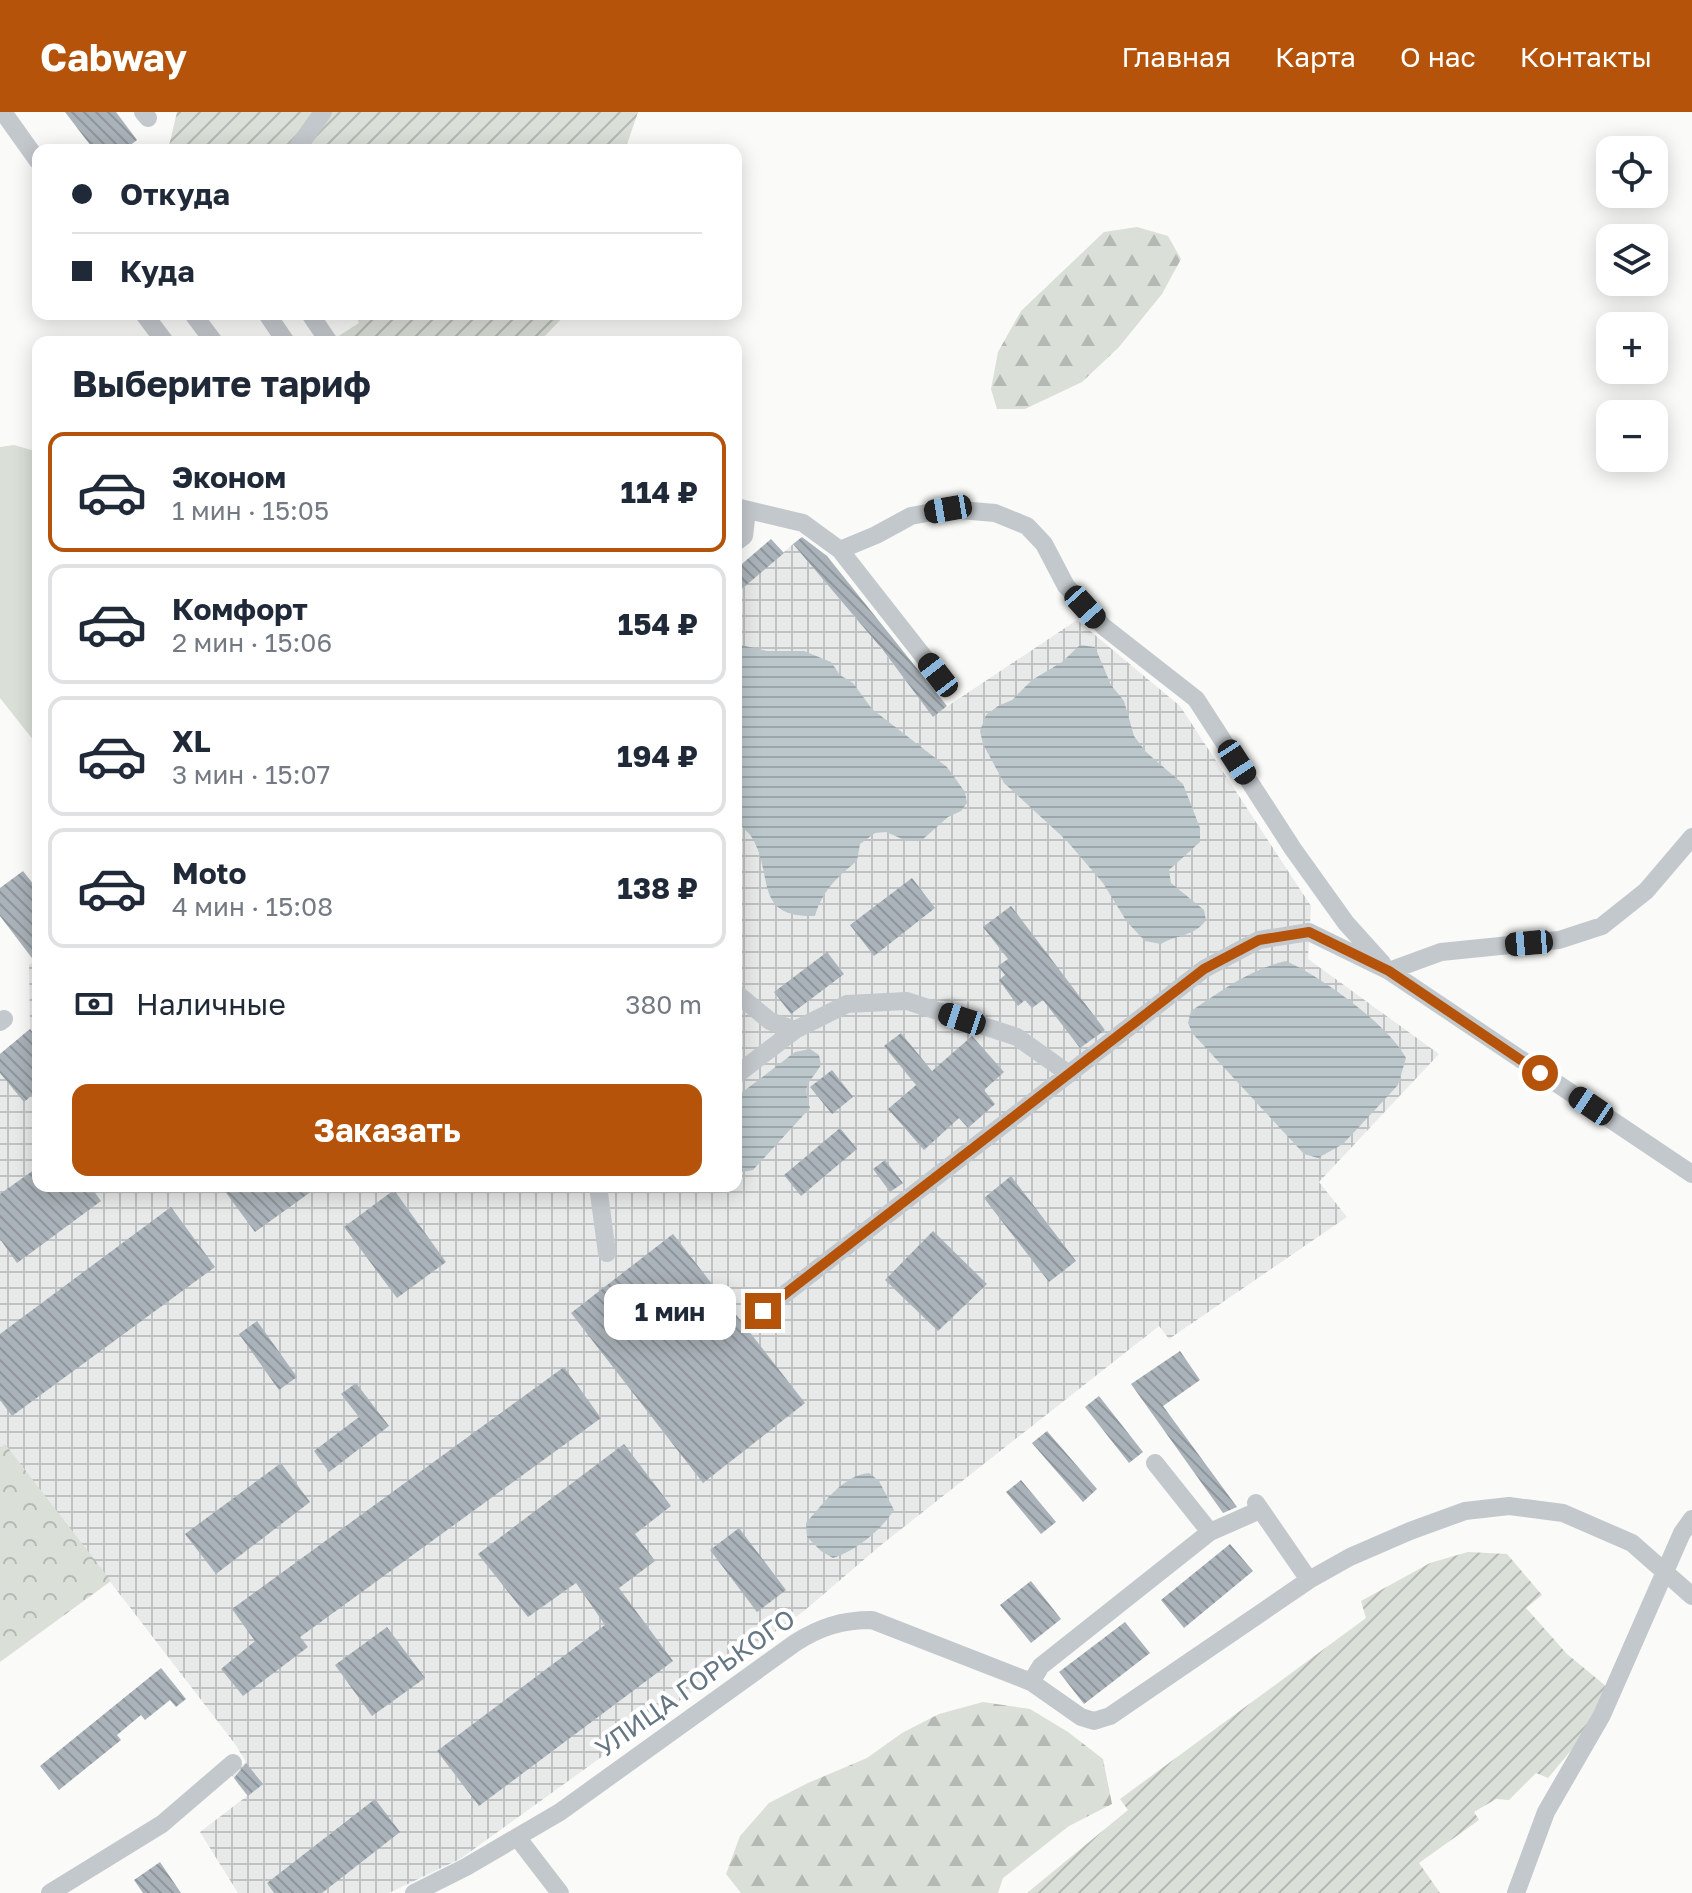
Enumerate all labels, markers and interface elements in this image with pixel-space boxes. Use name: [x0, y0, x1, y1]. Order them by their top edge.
text: Cabway: [40, 34, 187, 79]
text: Главная: [1121, 40, 1231, 73]
text: Карта: [1275, 40, 1356, 73]
text: О нас: [1400, 40, 1476, 73]
text: Контакты: [1520, 40, 1652, 73]
map controls: [1596, 136, 1668, 472]
button: locate: [1596, 136, 1668, 208]
text: Откуда: [120, 176, 230, 212]
button: layers: [1596, 224, 1668, 296]
text: Куда: [120, 253, 195, 289]
button: +: [1596, 312, 1668, 384]
text: Выберите тариф: [72, 362, 371, 405]
button: −: [1596, 400, 1668, 472]
icon: car: [76, 456, 148, 528]
text: Эконом: [172, 459, 286, 495]
text: 114 ₽: [621, 474, 698, 510]
car: [922, 493, 974, 525]
text: 1 мин · 15:05: [172, 495, 329, 526]
car: [1060, 581, 1110, 633]
icon: car: [76, 588, 148, 660]
text: Комфорт: [172, 591, 308, 627]
text: 154 ₽: [618, 606, 698, 642]
text: 2 мин · 15:06: [172, 627, 332, 658]
car: [914, 649, 962, 701]
icon: car: [76, 720, 148, 792]
text: XL: [172, 723, 211, 759]
car: [1214, 735, 1260, 789]
text: 194 ₽: [617, 738, 698, 774]
text: 3 мин · 15:07: [172, 759, 330, 790]
icon: car: [76, 852, 148, 924]
text: Moto: [172, 855, 247, 891]
text: 138 ₽: [617, 870, 698, 906]
text: 4 мин · 15:08: [172, 891, 333, 922]
car: [1504, 929, 1554, 957]
icon: cash: [72, 982, 116, 1026]
text: Наличные: [136, 986, 286, 1022]
text: 380 m: [625, 989, 702, 1020]
car: [935, 1000, 989, 1038]
route start: [1522, 1055, 1558, 1091]
car: [1564, 1083, 1618, 1129]
button: Заказать: [72, 1084, 702, 1176]
callout: 1 мин: [603, 1283, 735, 1339]
route end: [745, 1293, 781, 1329]
text: 1 мин: [635, 1296, 705, 1327]
street label: УЛИЦА ГОРЬКОГО: [589, 1603, 801, 1763]

